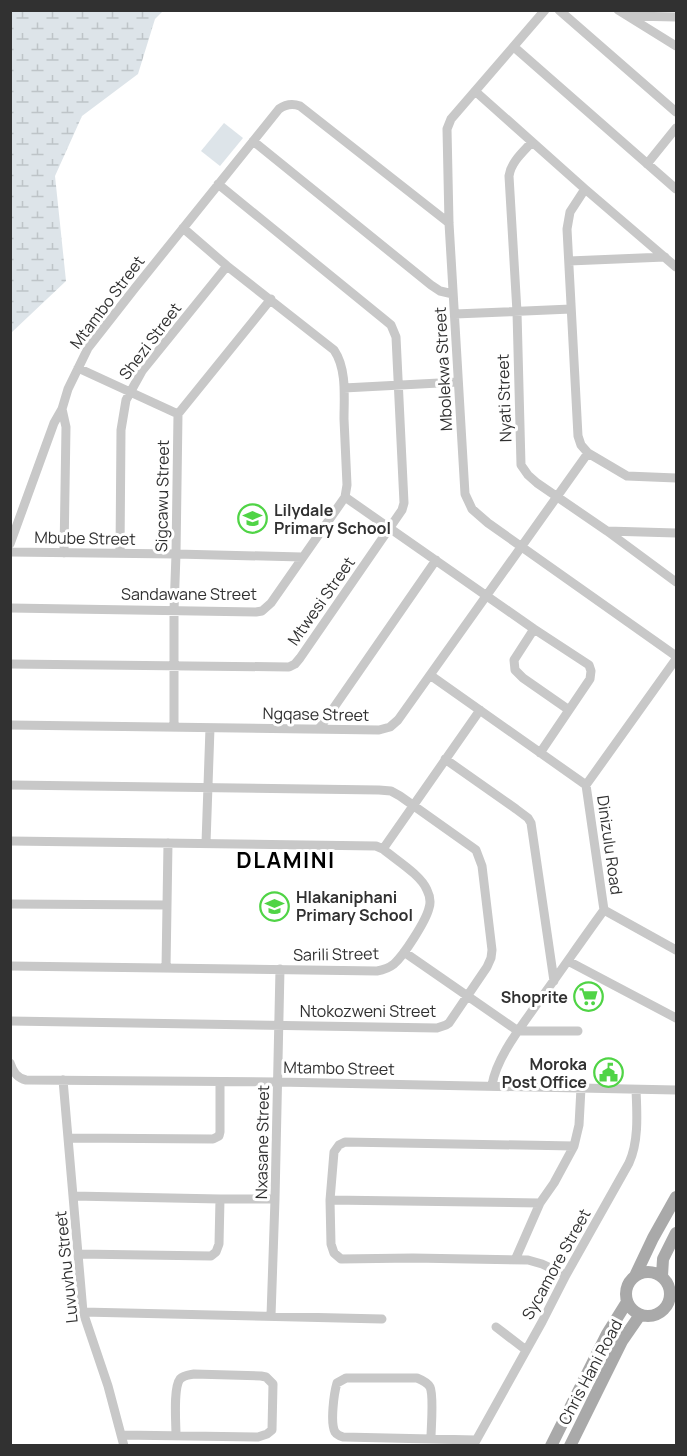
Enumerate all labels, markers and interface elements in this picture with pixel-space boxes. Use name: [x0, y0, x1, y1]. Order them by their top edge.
street label: Mtambo Street: [65, 251, 149, 353]
street label: Shezi Street: [114, 298, 186, 384]
street label: Mbolekwa Street: [429, 306, 457, 432]
street label: Nyati Street: [491, 353, 517, 443]
street label: Sigcawu Street: [150, 440, 174, 552]
place label: Lilydale Primary School: [274, 499, 391, 539]
school or university icon: Lilydale Primary School: [237, 503, 269, 535]
street label: Mbube Street: [34, 526, 136, 550]
street label: Mtwesi Street: [282, 552, 360, 650]
street label: Sandawane Street: [121, 583, 257, 605]
street label: Ngqase Street: [262, 702, 370, 726]
street label: Dinizulu Road: [592, 794, 628, 896]
district label: DLAMINI: [236, 845, 336, 875]
place label: Hlakaniphani Primary School: [296, 886, 413, 926]
school or university icon: Hlakaniphani Primary School: [259, 890, 291, 922]
street label: Sarili Street: [293, 942, 379, 966]
supermarket icon: Shoprite: [573, 981, 605, 1013]
place label: Shoprite: [501, 986, 568, 1008]
street label: Ntokozweni Street: [300, 1000, 436, 1022]
place label: Moroka Post Office: [502, 1053, 587, 1093]
street label: Mtambo Street: [283, 1056, 395, 1080]
public building icon: Moroka Post Office: [592, 1057, 624, 1089]
street label: Nxasane Street: [250, 1085, 274, 1199]
street label: Sycamore Street: [516, 1205, 596, 1323]
street label: Luvuvhu Street: [49, 1210, 83, 1324]
street label: Chris Hani Road: [553, 1316, 627, 1428]

